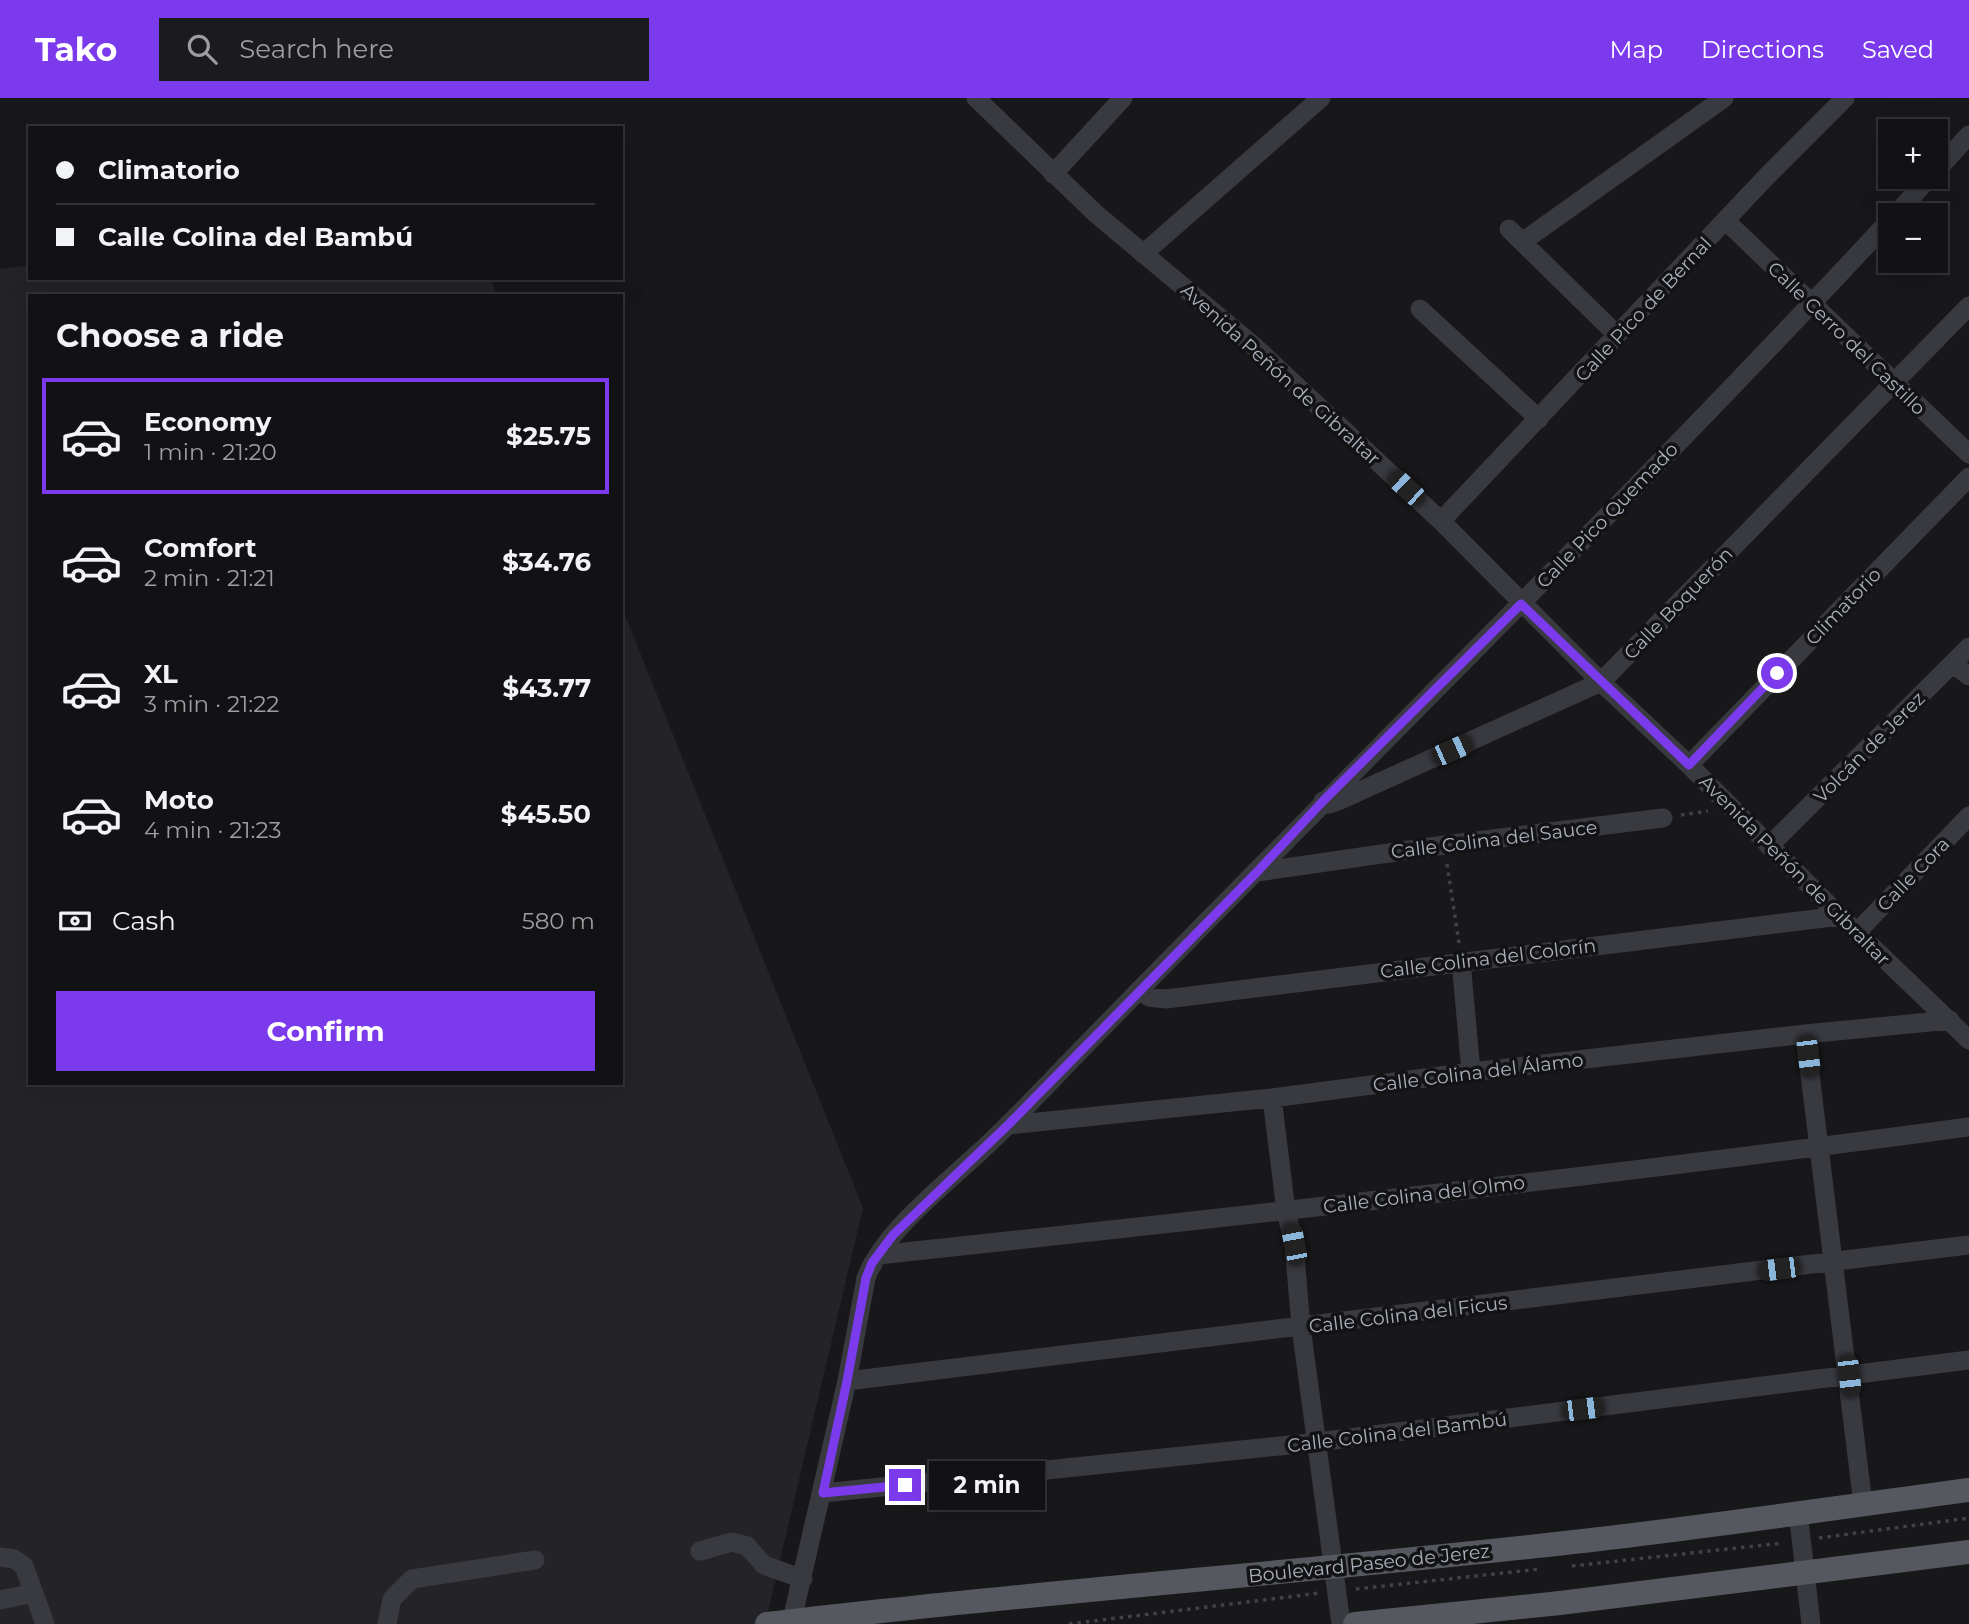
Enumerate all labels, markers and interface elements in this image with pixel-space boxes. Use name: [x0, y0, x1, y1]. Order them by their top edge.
search box: [159, 18, 649, 81]
text: Tako: [35, 29, 117, 69]
icon: search: [183, 30, 221, 68]
text: Search here: [239, 33, 394, 65]
text: Map: [1610, 35, 1663, 64]
text: Directions: [1701, 35, 1824, 64]
text: Saved: [1862, 35, 1934, 64]
map controls: [1878, 119, 1948, 273]
button: +: [1878, 119, 1948, 189]
text: Climatorio: [98, 154, 240, 186]
button: −: [1878, 203, 1948, 273]
text: Calle Colina del Bambú: [98, 221, 413, 253]
street label: Calle Pico de Bernal: [1570, 232, 1716, 386]
street label: Calle Cerro del Castillo: [1763, 257, 1930, 420]
street label: Avenida Peñón de Gibraltar: [1176, 279, 1385, 470]
text: Choose a ride: [56, 316, 284, 355]
icon: car: [60, 405, 123, 468]
text: Economy: [144, 406, 271, 438]
text: $25.75: [506, 420, 591, 452]
text: 1 min · 21:20: [144, 438, 277, 466]
street label: Calle Pico Quemado: [1532, 438, 1683, 593]
car: [1384, 466, 1429, 510]
icon: car: [60, 531, 123, 594]
text: Comfort: [144, 532, 256, 564]
street label: Calle Boquerón: [1619, 543, 1738, 664]
text: $34.76: [502, 546, 591, 578]
street label: Climatorio: [1801, 563, 1886, 650]
text: 2 min · 21:21: [144, 564, 275, 592]
icon: car: [60, 657, 123, 720]
route start: [1761, 657, 1793, 689]
text: XL: [144, 658, 178, 690]
text: $43.77: [502, 672, 591, 704]
street label: Volcán de Jerez: [1809, 687, 1930, 808]
text: 3 min · 21:22: [144, 690, 279, 718]
car: [1429, 732, 1476, 768]
street label: Avenida Peñón de Gibraltar: [1694, 770, 1895, 971]
icon: car: [60, 783, 123, 846]
text: Moto: [144, 784, 214, 816]
text: $45.50: [501, 798, 591, 830]
street label: Calle Colina del Sauce: [1390, 815, 1598, 864]
text: 4 min · 21:23: [144, 816, 282, 844]
street label: Calle Cora: [1872, 832, 1954, 916]
icon: cash: [56, 902, 94, 940]
text: Cash: [112, 905, 176, 937]
text: 580 m: [522, 907, 595, 935]
street label: Calle Colina del Colorín: [1379, 934, 1597, 983]
button: Confirm: [56, 991, 595, 1071]
car: [1796, 1034, 1821, 1078]
street label: Calle Colina del Álamo: [1372, 1048, 1585, 1097]
street label: Calle Colina del Olmo: [1322, 1171, 1526, 1218]
car: [1280, 1221, 1309, 1267]
car: [1757, 1256, 1802, 1282]
street label: Calle Colina del Ficus: [1308, 1291, 1509, 1338]
car: [1837, 1354, 1862, 1398]
car: [1561, 1396, 1606, 1422]
street label: Calle Colina del Bambú: [1286, 1408, 1508, 1457]
callout: 2 min: [930, 1460, 1045, 1510]
route end: [889, 1469, 921, 1501]
text: 2 min: [953, 1471, 1021, 1499]
street label: Boulevard Paseo de Jerez: [1247, 1539, 1491, 1588]

